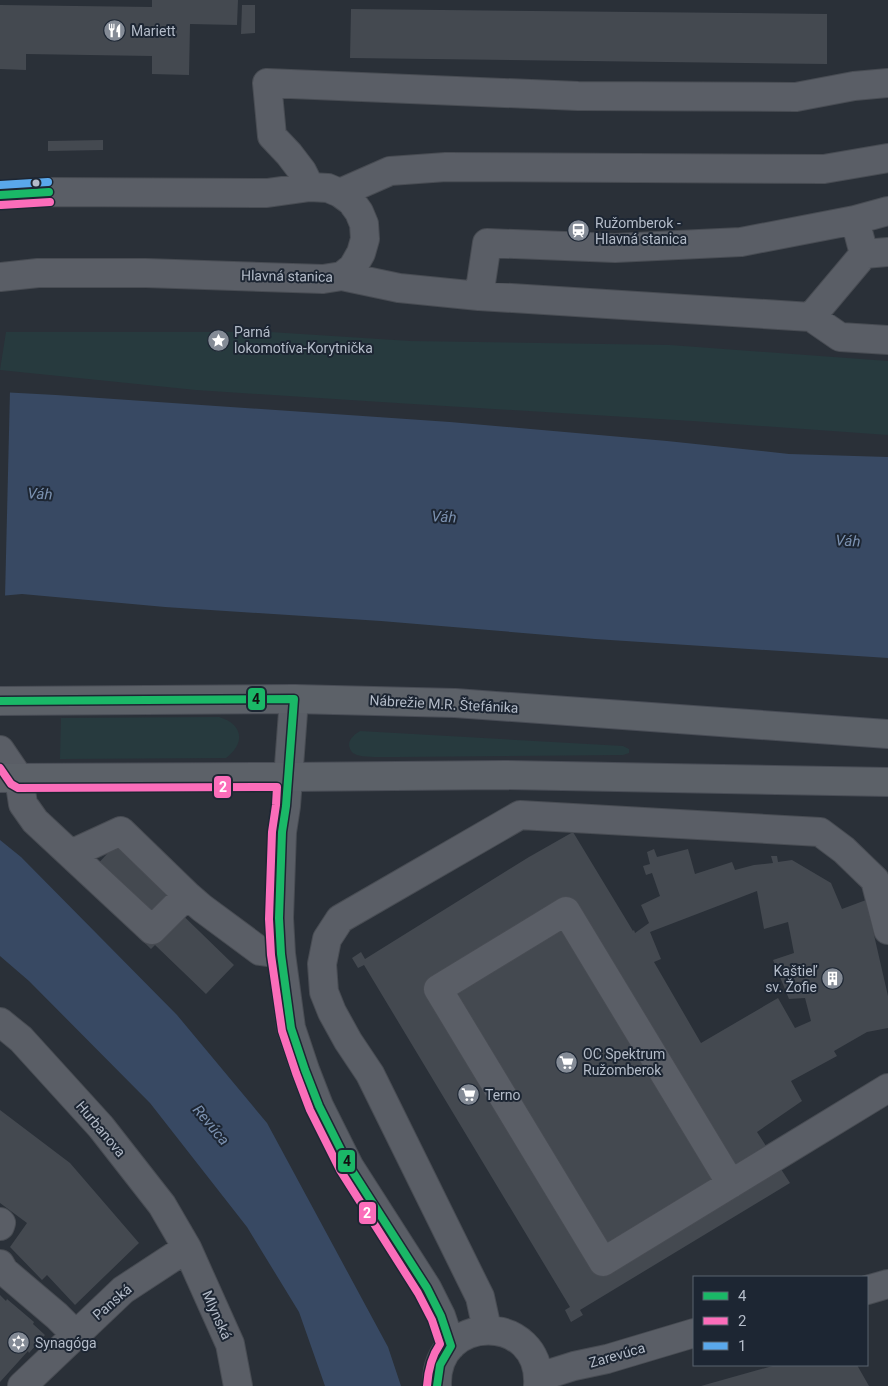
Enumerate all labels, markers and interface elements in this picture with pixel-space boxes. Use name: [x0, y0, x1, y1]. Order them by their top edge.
restaurant icon: Mariett: [103, 19, 127, 43]
place label: Mariett: [131, 23, 176, 39]
unlabelled marker: [31, 178, 41, 188]
place label: Ružomberok - Hlavná stanica: [595, 215, 687, 247]
station icon: Ružomberok - Hlavná stanica: [567, 219, 591, 243]
street label: Hlavná stanica: [241, 267, 333, 285]
place label: Parná lokomotíva-Korytnička: [234, 324, 373, 356]
place icon: Parná lokomotíva-Korytnička: [206, 328, 230, 352]
water label: Váh: [27, 484, 53, 504]
water label: Váh: [431, 507, 457, 527]
water label: Váh: [835, 531, 861, 551]
line badge: 4: [247, 687, 266, 711]
text: 4: [252, 691, 260, 707]
street label: Nábrežie M.R. Štefánika: [369, 691, 519, 716]
line badge: 2: [213, 775, 232, 799]
text: 2: [219, 779, 227, 795]
place label: Kaštieľ sv. Žofie: [765, 963, 818, 995]
building icon: Kaštieľ sv. Žofie: [821, 967, 845, 991]
place label: OC Spektrum Ružomberok: [583, 1046, 665, 1078]
supermarket icon: OC Spektrum Ružomberok: [555, 1050, 579, 1074]
supermarket icon: Terno: [457, 1083, 481, 1107]
place label: Terno: [485, 1087, 521, 1103]
street label: Hurbanova: [73, 1098, 129, 1160]
water label: Revúca: [189, 1101, 233, 1149]
line badge: 4: [337, 1149, 356, 1173]
text: 4: [343, 1153, 351, 1169]
line badge: 2: [358, 1201, 377, 1225]
text: 2: [363, 1205, 371, 1221]
legend: [693, 1276, 868, 1366]
street label: Panská: [89, 1281, 135, 1323]
text: 4: [738, 1287, 747, 1305]
street label: Mlynská: [199, 1288, 235, 1342]
text: 2: [738, 1312, 746, 1330]
synagogue icon: Synagóga: [7, 1331, 31, 1355]
place label: Synagóga: [35, 1335, 97, 1351]
text: 1: [738, 1337, 746, 1355]
street label: Zarevúca: [587, 1339, 647, 1371]

